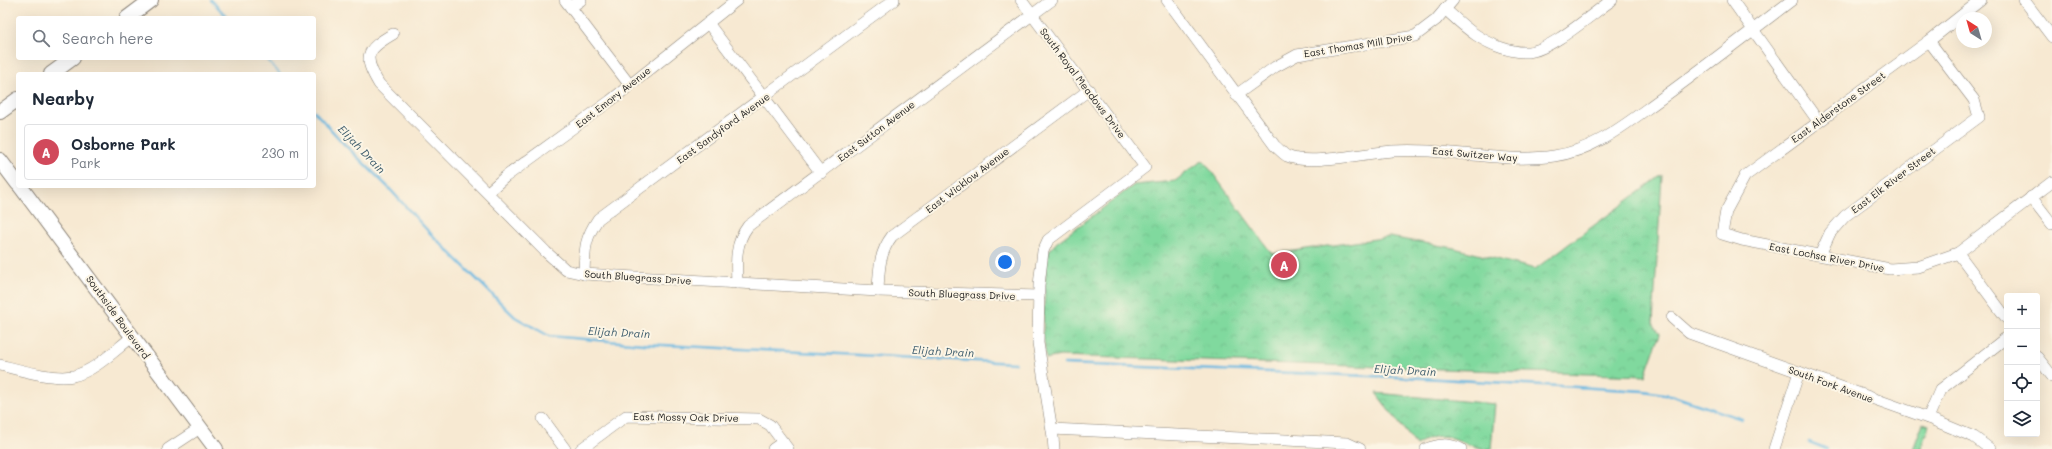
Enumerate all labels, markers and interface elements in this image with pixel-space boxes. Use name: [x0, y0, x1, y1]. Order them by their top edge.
north arrow: [1956, 12, 1992, 48]
search box: [16, 16, 316, 60]
street label: South Royal Meadows Drive: [1037, 25, 1129, 141]
icon: search: [30, 27, 52, 49]
text: Search here: [62, 28, 153, 48]
street label: East Thomas Mill Drive: [1303, 30, 1413, 60]
street label: East Emory Avenue: [572, 63, 654, 131]
street label: East Alderstone Street: [1788, 68, 1888, 146]
text: Nearby: [32, 87, 94, 109]
street label: East Sandyford Avenue: [673, 89, 773, 167]
street label: East Sutton Avenue: [834, 97, 918, 165]
water label: Elijah Drain: [335, 121, 389, 177]
text: Osborne Park: [71, 134, 176, 154]
street label: East Switzer Way: [1432, 143, 1518, 165]
text: A: [41, 144, 51, 161]
text: 230 m: [262, 144, 299, 161]
street label: East Wicklow Avenue: [922, 144, 1012, 216]
street label: East Elk River Street: [1848, 144, 1938, 216]
text: Park: [71, 154, 100, 171]
street label: East Lochsa River Drive: [1768, 239, 1886, 275]
pin: A: [1271, 250, 1297, 280]
your location: [995, 252, 1015, 272]
street label: South Bluegrass Drive: [584, 266, 692, 288]
street label: Southside Boulevard: [83, 272, 153, 362]
street label: South Bluegrass Drive: [908, 285, 1016, 303]
map controls: [2004, 293, 2040, 437]
button: +: [2004, 293, 2040, 329]
water label: Elijah Drain: [588, 323, 650, 341]
button: −: [2004, 329, 2040, 365]
water label: Elijah Drain: [912, 342, 974, 360]
water label: Elijah Drain: [1374, 361, 1436, 379]
street label: South Fork Avenue: [1786, 362, 1876, 406]
button: locate: [2004, 365, 2040, 401]
button: layers: [2004, 401, 2040, 437]
street label: East Mossy Oak Drive: [633, 409, 739, 425]

